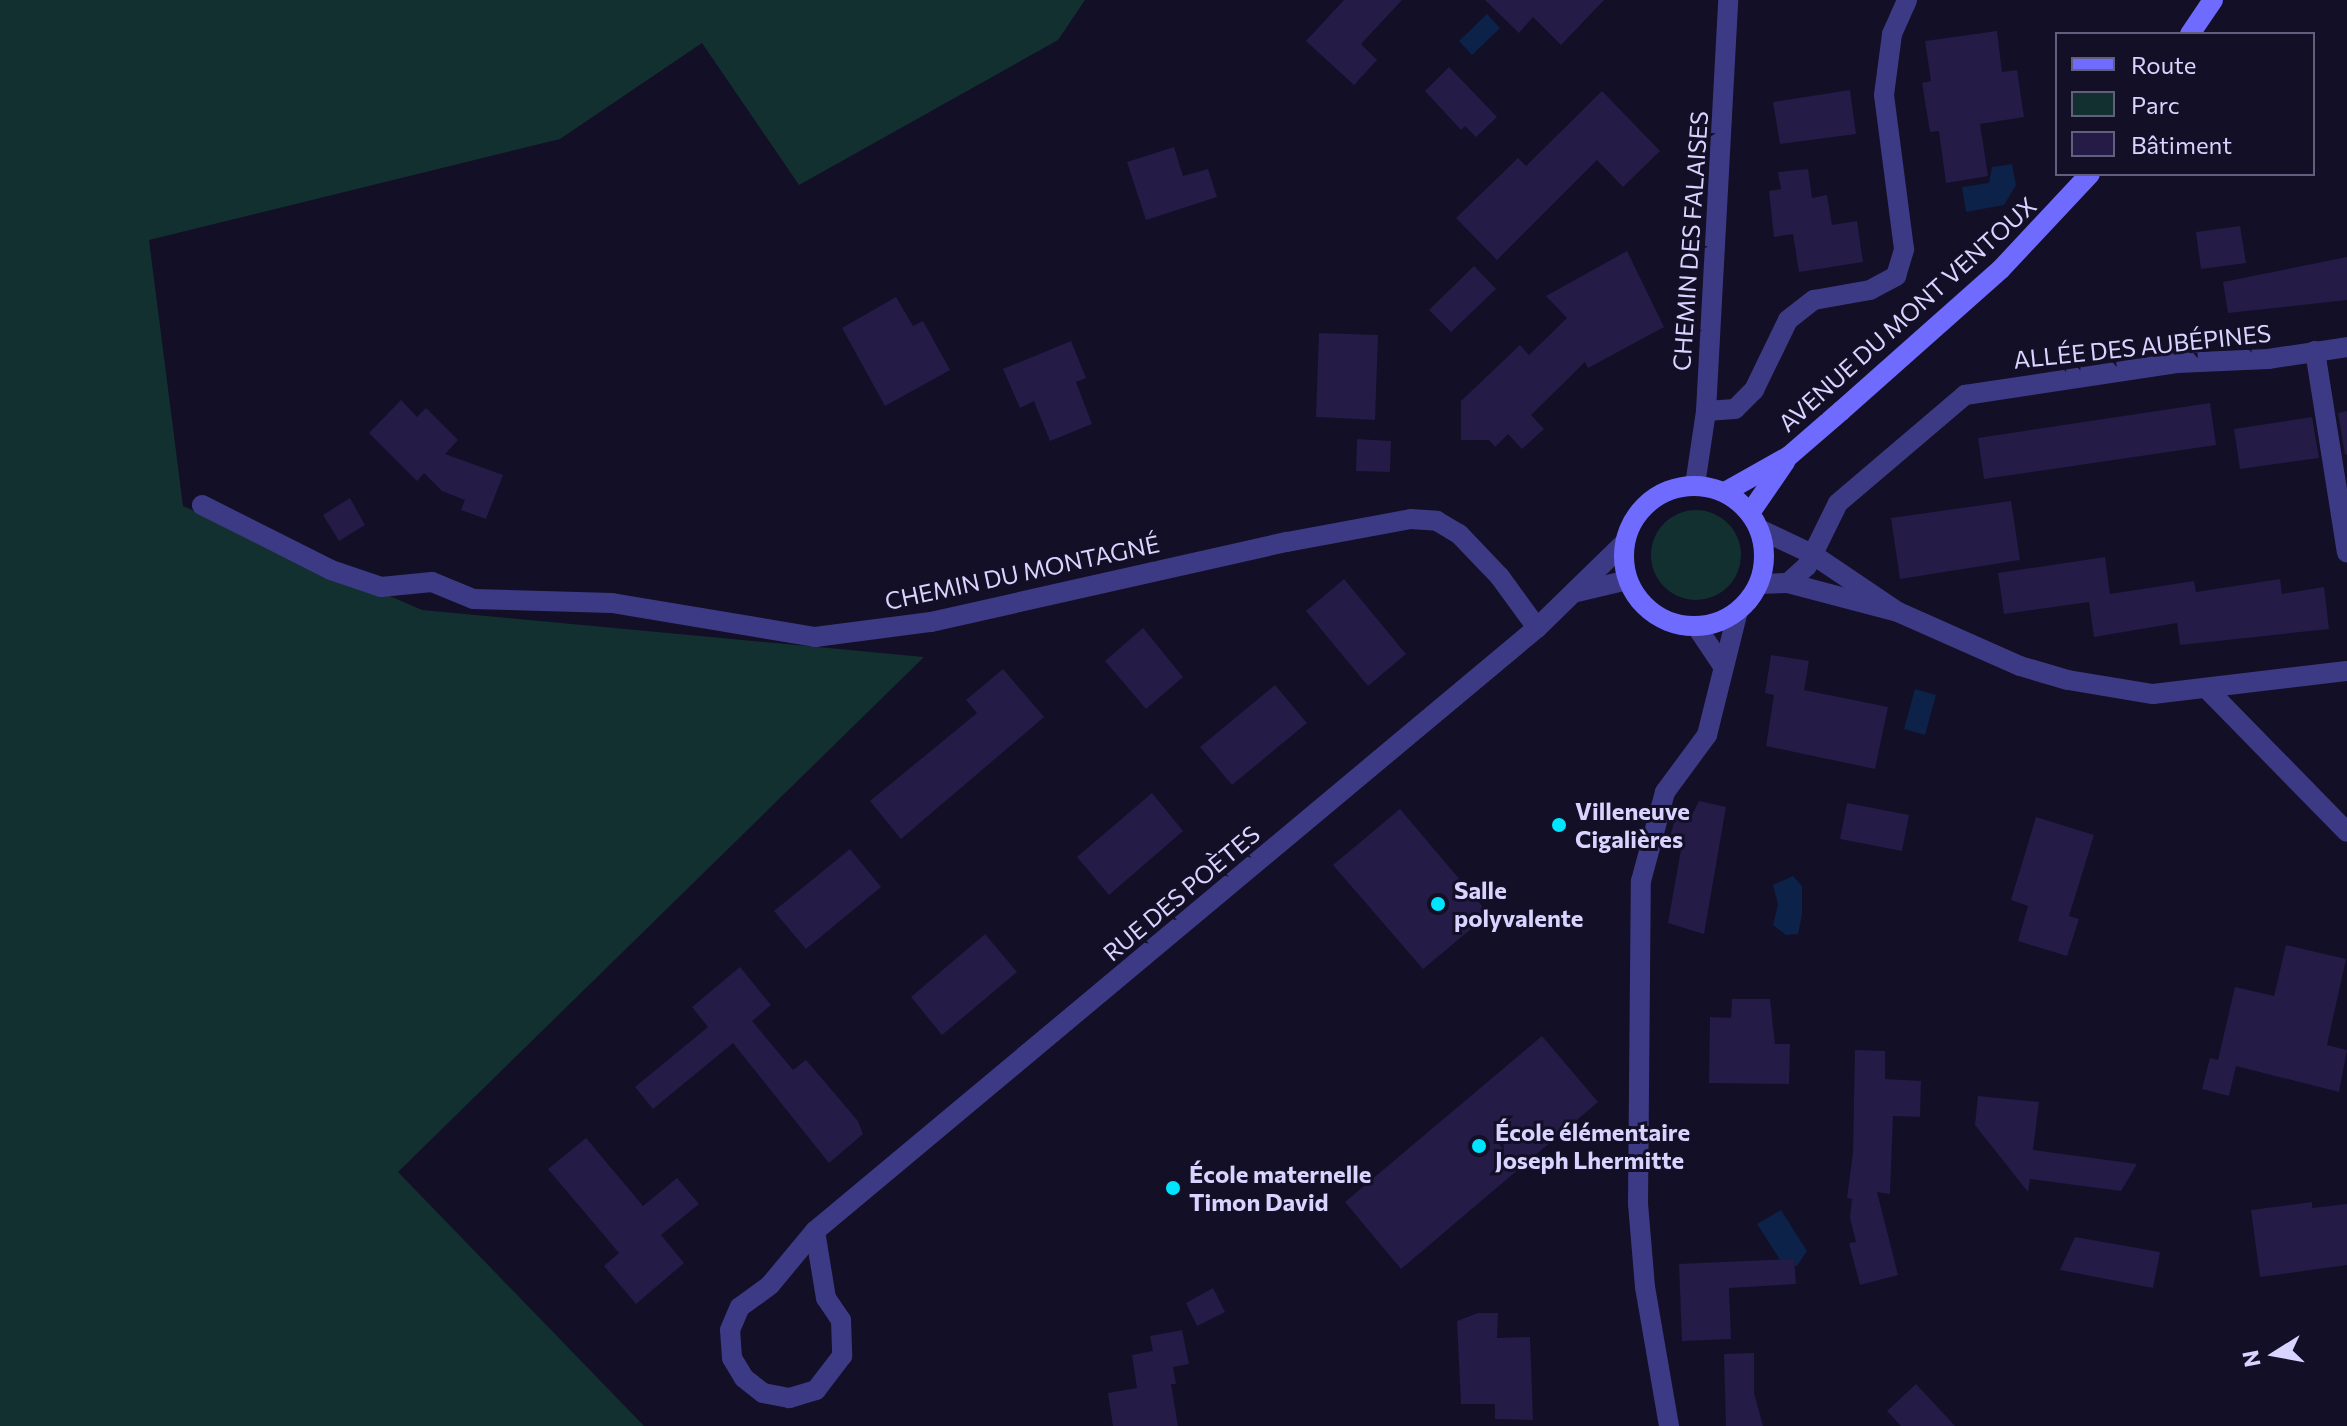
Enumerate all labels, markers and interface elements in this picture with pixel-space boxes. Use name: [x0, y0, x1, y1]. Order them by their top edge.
legend: [2055, 32, 2315, 176]
text: Route: [2131, 50, 2196, 79]
text: Parc: [2131, 90, 2180, 119]
street label: CHEMIN DES FALAISES: [1667, 110, 1713, 372]
text: Bâtiment: [2131, 130, 2232, 159]
street label: AVENUE DU MONT VENTOUX: [1772, 191, 2042, 437]
street label: ALLÉE DES AUBÉPINES: [2012, 318, 2272, 374]
street label: CHEMIN DU MONTAGNÉ: [882, 529, 1162, 615]
place label: Villeneuve Cigalières: [1575, 797, 1690, 853]
marker: Villeneuve Cigalières: [1550, 816, 1568, 834]
street label: RUE DES POÈTES: [1097, 819, 1265, 967]
place label: Salle polyvalente: [1454, 876, 1583, 932]
marker: Salle polyvalente: [1429, 895, 1447, 913]
place label: École élémentaire Joseph Lhermitte: [1495, 1118, 1690, 1174]
marker: École élémentaire Joseph Lhermitte: [1470, 1137, 1488, 1155]
place label: École maternelle Timon David: [1189, 1160, 1371, 1216]
marker: École maternelle Timon David: [1164, 1179, 1182, 1197]
north arrow: [2235, 1314, 2315, 1394]
text: N: [2236, 1348, 2266, 1369]

